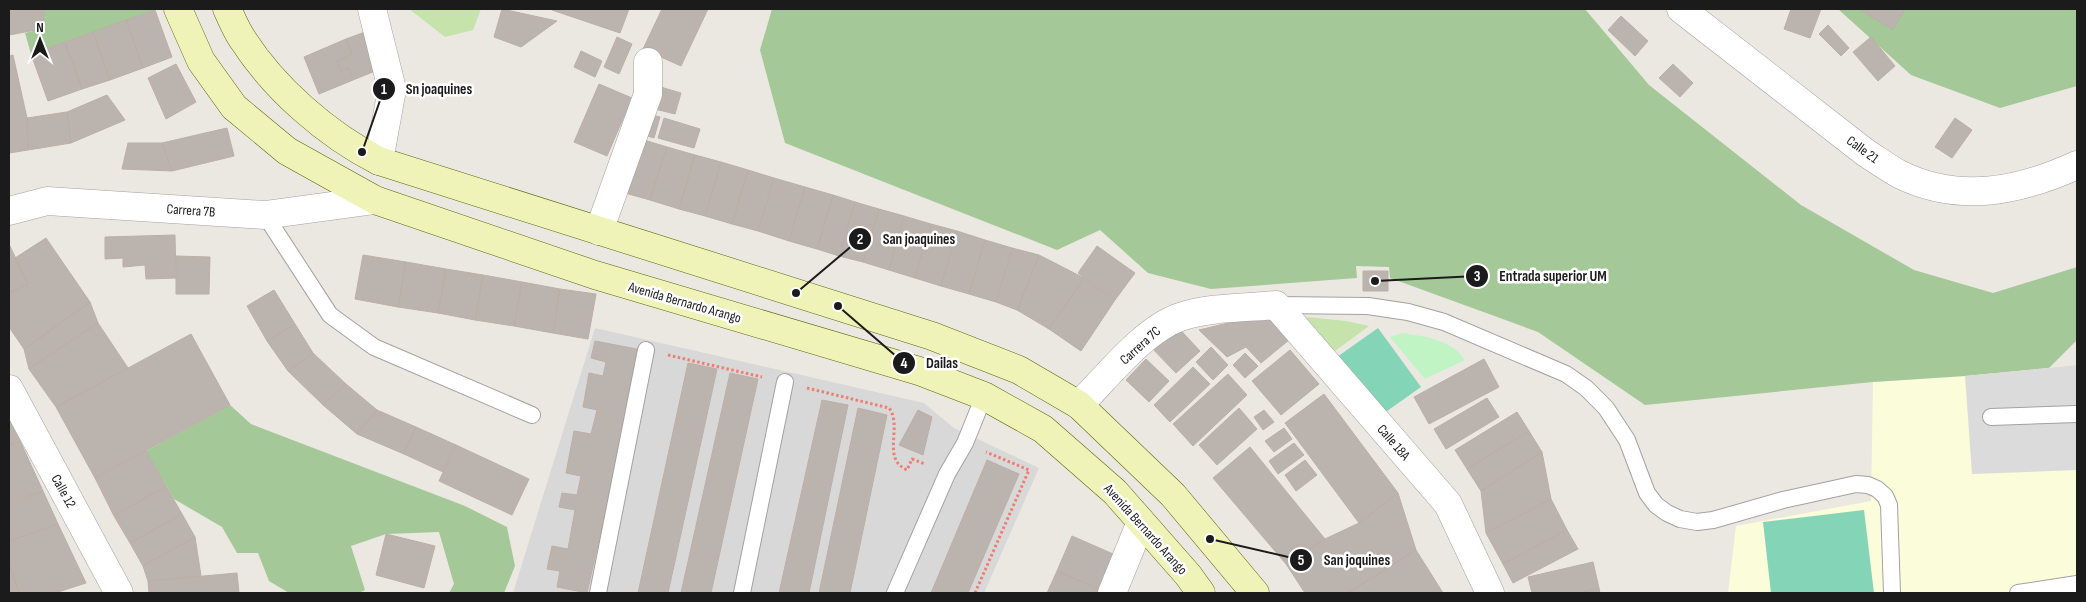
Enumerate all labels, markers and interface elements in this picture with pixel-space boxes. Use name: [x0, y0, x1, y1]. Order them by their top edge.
north arrow: [15, 15, 65, 65]
text: N: [36, 19, 44, 36]
callout: Sn joaquines: [371, 74, 483, 104]
text: 1: [381, 80, 387, 99]
text: Sn joaquines: [406, 80, 472, 99]
street label: Calle 21: [1843, 132, 1882, 167]
street label: Carrera 7B: [166, 200, 216, 221]
callout: San joaquines: [847, 224, 965, 254]
text: 2: [857, 230, 863, 249]
text: San joaquines: [883, 230, 956, 249]
callout: Entrada superior UM: [1464, 261, 1617, 291]
text: 3: [1474, 267, 1481, 286]
text: Entrada superior UM: [1499, 267, 1607, 286]
street label: Avenida Bernardo Arango: [626, 278, 743, 327]
street label: Carrera 7C: [1116, 322, 1164, 368]
callout: Dailas: [891, 348, 968, 378]
text: 4: [901, 354, 908, 373]
text: Dailas: [926, 354, 958, 373]
street label: Calle 18A: [1373, 421, 1414, 465]
street label: Calle 12: [47, 471, 80, 511]
street label: Avenida Bernardo Arango: [1100, 480, 1191, 578]
callout: San joquines: [1289, 545, 1400, 575]
text: 5: [1298, 551, 1305, 570]
text: San joquines: [1324, 551, 1390, 570]

